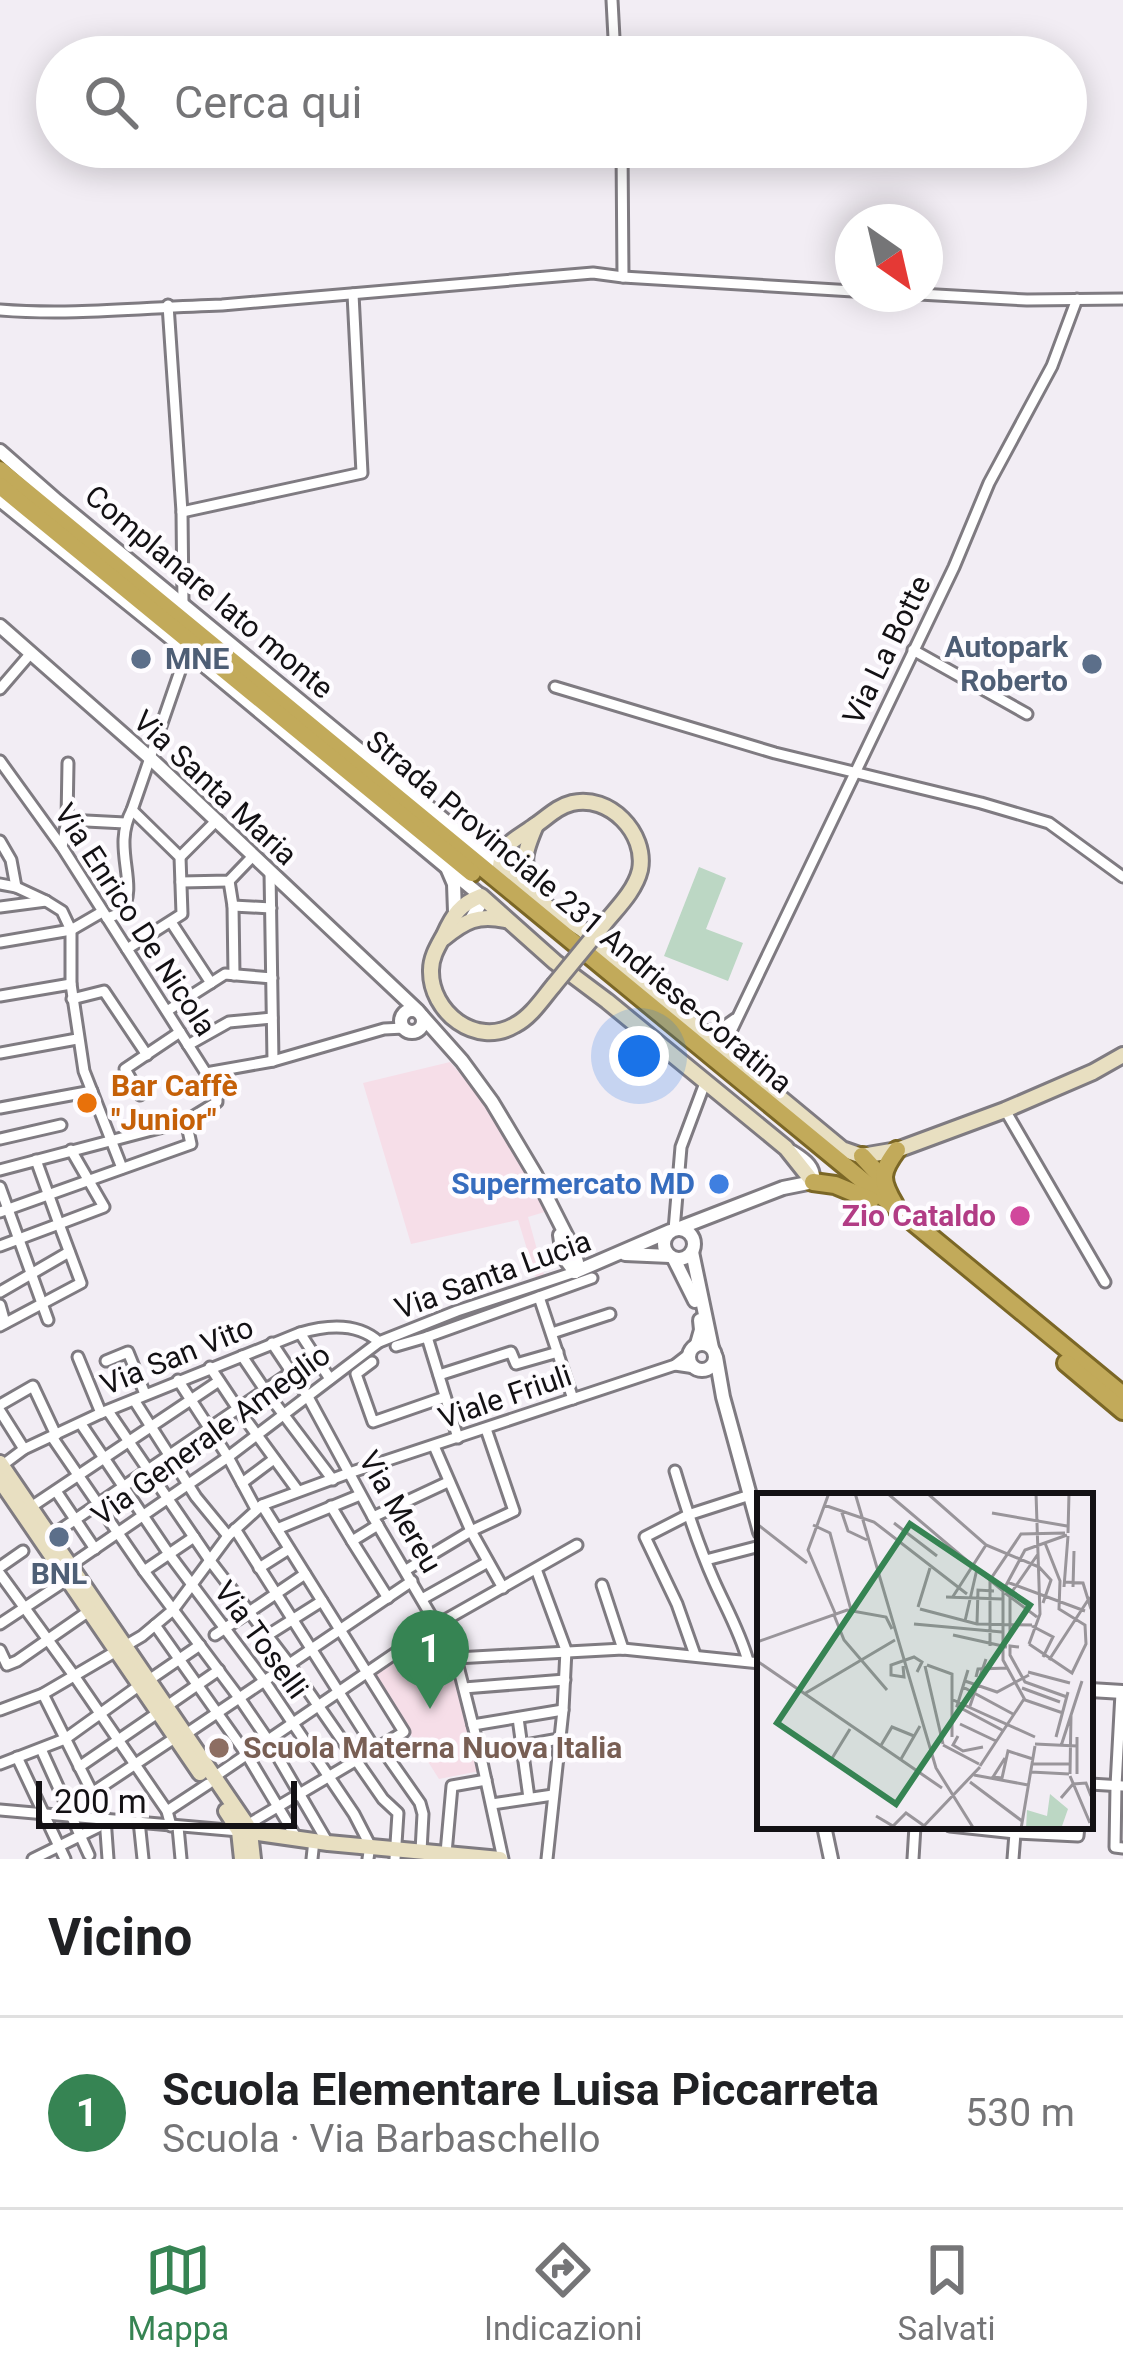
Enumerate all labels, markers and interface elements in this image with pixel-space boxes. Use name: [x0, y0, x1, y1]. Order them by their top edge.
search box: [36, 36, 1087, 168]
icon: search: [78, 69, 144, 135]
text: Cerca qui: [174, 76, 363, 129]
north arrow: [835, 204, 943, 312]
street label: Complanare lato monte: [78, 478, 340, 706]
street label: Via La Botte: [835, 570, 938, 730]
place label: Autopark Roberto: [945, 629, 1069, 698]
place label: MNE: [165, 641, 229, 676]
marker: MNE: [128, 646, 154, 672]
marker: Autopark Roberto: [1079, 651, 1105, 677]
street label: Via Santa Maria: [126, 703, 304, 872]
street label: Strada Provinciale 231 Andriese-Coratina: [359, 723, 799, 1100]
street label: Via Enrico De Nicola: [47, 797, 224, 1042]
your location: [609, 1026, 669, 1086]
place label: Bar Caffè "Junior": [111, 1068, 238, 1137]
marker: Bar Caffè "Junior": [74, 1090, 100, 1116]
place label: Supermercato MD: [451, 1166, 695, 1201]
marker: Supermercato MD: [706, 1171, 732, 1197]
place label: Zio Cataldo: [842, 1198, 996, 1233]
marker: Zio Cataldo: [1007, 1203, 1033, 1229]
street label: Via Santa Lucia: [390, 1223, 596, 1326]
street label: Via San Vito: [95, 1309, 258, 1402]
street label: Via Generale Ameglio: [85, 1336, 337, 1533]
street label: Viale Friuli: [434, 1357, 576, 1436]
street label: Via Mereu: [352, 1445, 449, 1579]
inset map: [757, 1493, 1093, 1829]
marker: BNL: [46, 1524, 72, 1550]
place label: BNL: [31, 1556, 87, 1591]
street label: Via Toselli: [207, 1574, 316, 1705]
pin: 1: [391, 1610, 469, 1709]
place label: Scuola Materna Nuova Italia: [243, 1730, 622, 1765]
marker: Scuola Materna Nuova Italia: [206, 1735, 232, 1761]
scale bar: [36, 1775, 297, 1828]
text: 200 m: [54, 1782, 147, 1821]
text: Vicino: [48, 1908, 192, 1967]
text: Scuola Elementare Luisa Piccarreta: [162, 2063, 879, 2116]
text: 1: [76, 2090, 98, 2136]
text: 530 m: [965, 2090, 1075, 2136]
text: Scuola · Via Barbaschello: [162, 2116, 601, 2162]
tab: Mappa: [127, 2237, 229, 2348]
tab: Indicazioni: [484, 2237, 643, 2348]
tab: Salvati: [897, 2237, 996, 2348]

